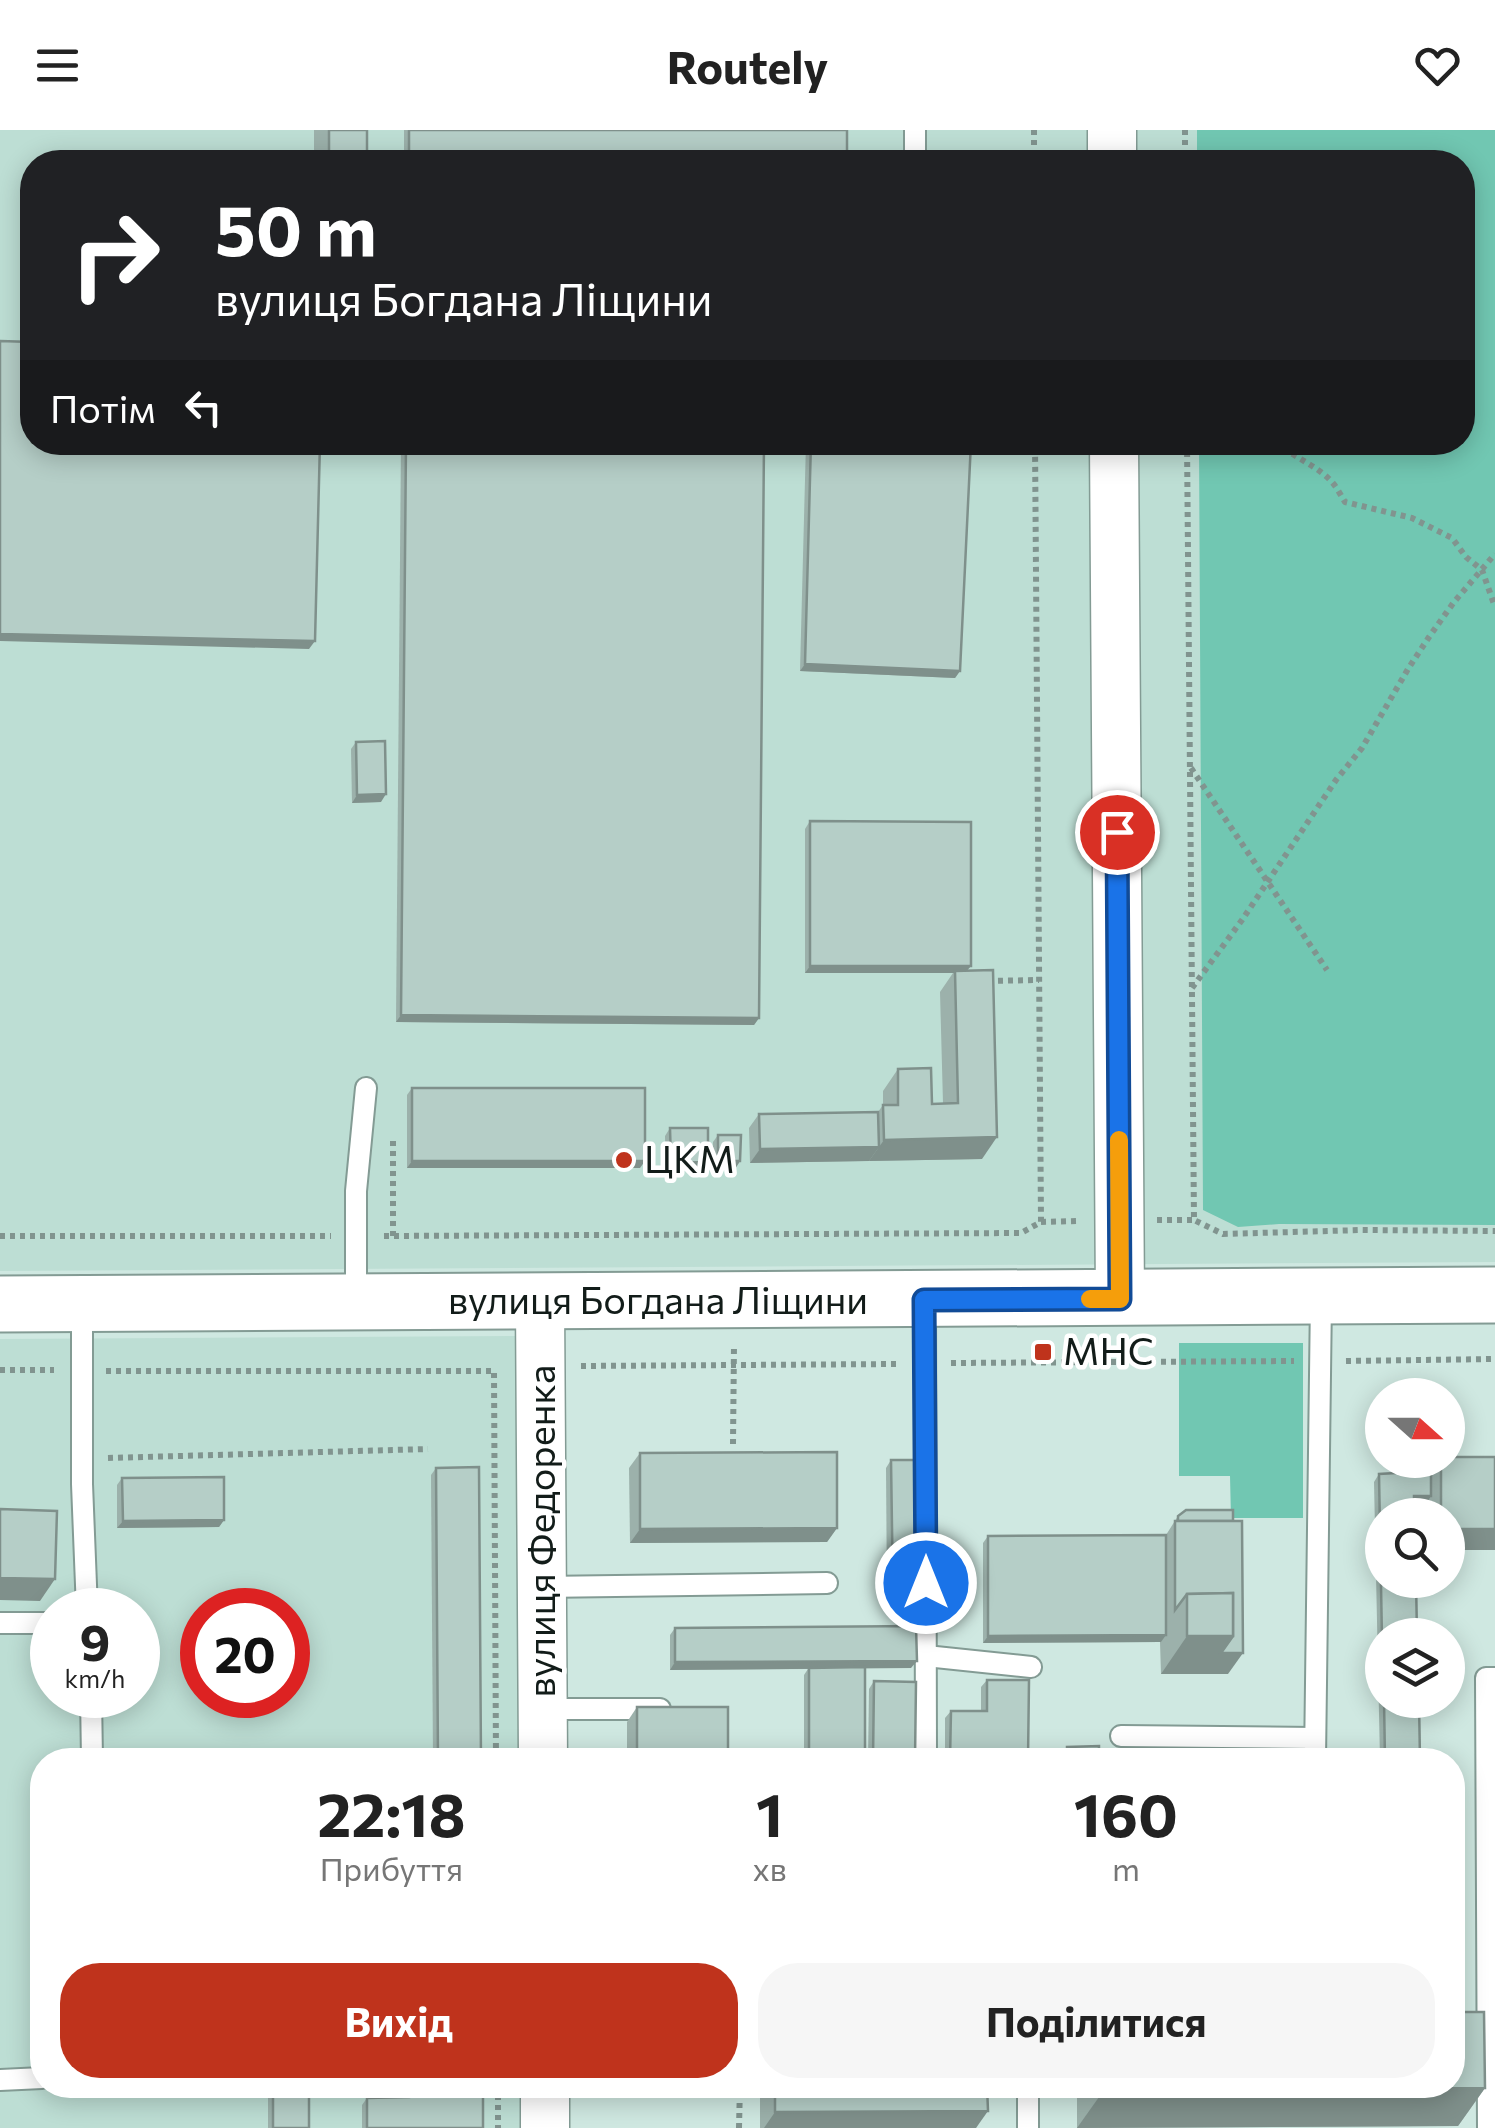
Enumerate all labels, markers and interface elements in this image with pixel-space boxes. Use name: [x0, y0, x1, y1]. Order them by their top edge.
icon: menu: [30, 38, 85, 93]
text: Routely: [667, 38, 828, 93]
icon: heart: [1410, 38, 1465, 93]
text: 50 m: [215, 185, 377, 270]
icon: right: [50, 190, 180, 320]
text: вулиця Богдана Ліщини: [215, 270, 713, 325]
icon: left: [176, 380, 231, 435]
text: Потім: [50, 384, 156, 431]
pin: [1075, 790, 1160, 875]
icon: arrive: [1090, 805, 1145, 860]
place label: ЦКМ: [644, 1134, 735, 1181]
marker: ЦКМ: [613, 1149, 635, 1171]
street label: вулиця Богдана Ліщини: [448, 1275, 868, 1322]
place label: МНС: [1063, 1326, 1154, 1373]
marker: МНС: [1032, 1341, 1054, 1363]
street label: вулиця Федоренка: [516, 1365, 563, 1697]
north arrow: [1365, 1378, 1465, 1478]
map controls: [1365, 1378, 1465, 1718]
button: search: [1365, 1498, 1465, 1598]
position arrow: [874, 1531, 978, 1635]
speed limit sign: 20: [180, 1588, 310, 1718]
text: 9: [80, 1610, 110, 1671]
button: layers: [1365, 1618, 1465, 1718]
text: km/h: [65, 1663, 125, 1693]
text: 22:18: [317, 1776, 466, 1849]
text: 1: [756, 1776, 783, 1849]
text: 160: [1074, 1776, 1178, 1849]
text: Прибуття: [320, 1848, 463, 1888]
text: хв: [753, 1848, 787, 1888]
text: m: [1112, 1848, 1140, 1888]
button: Вихід: [60, 1963, 738, 2078]
button: Поділитися: [758, 1963, 1435, 2078]

